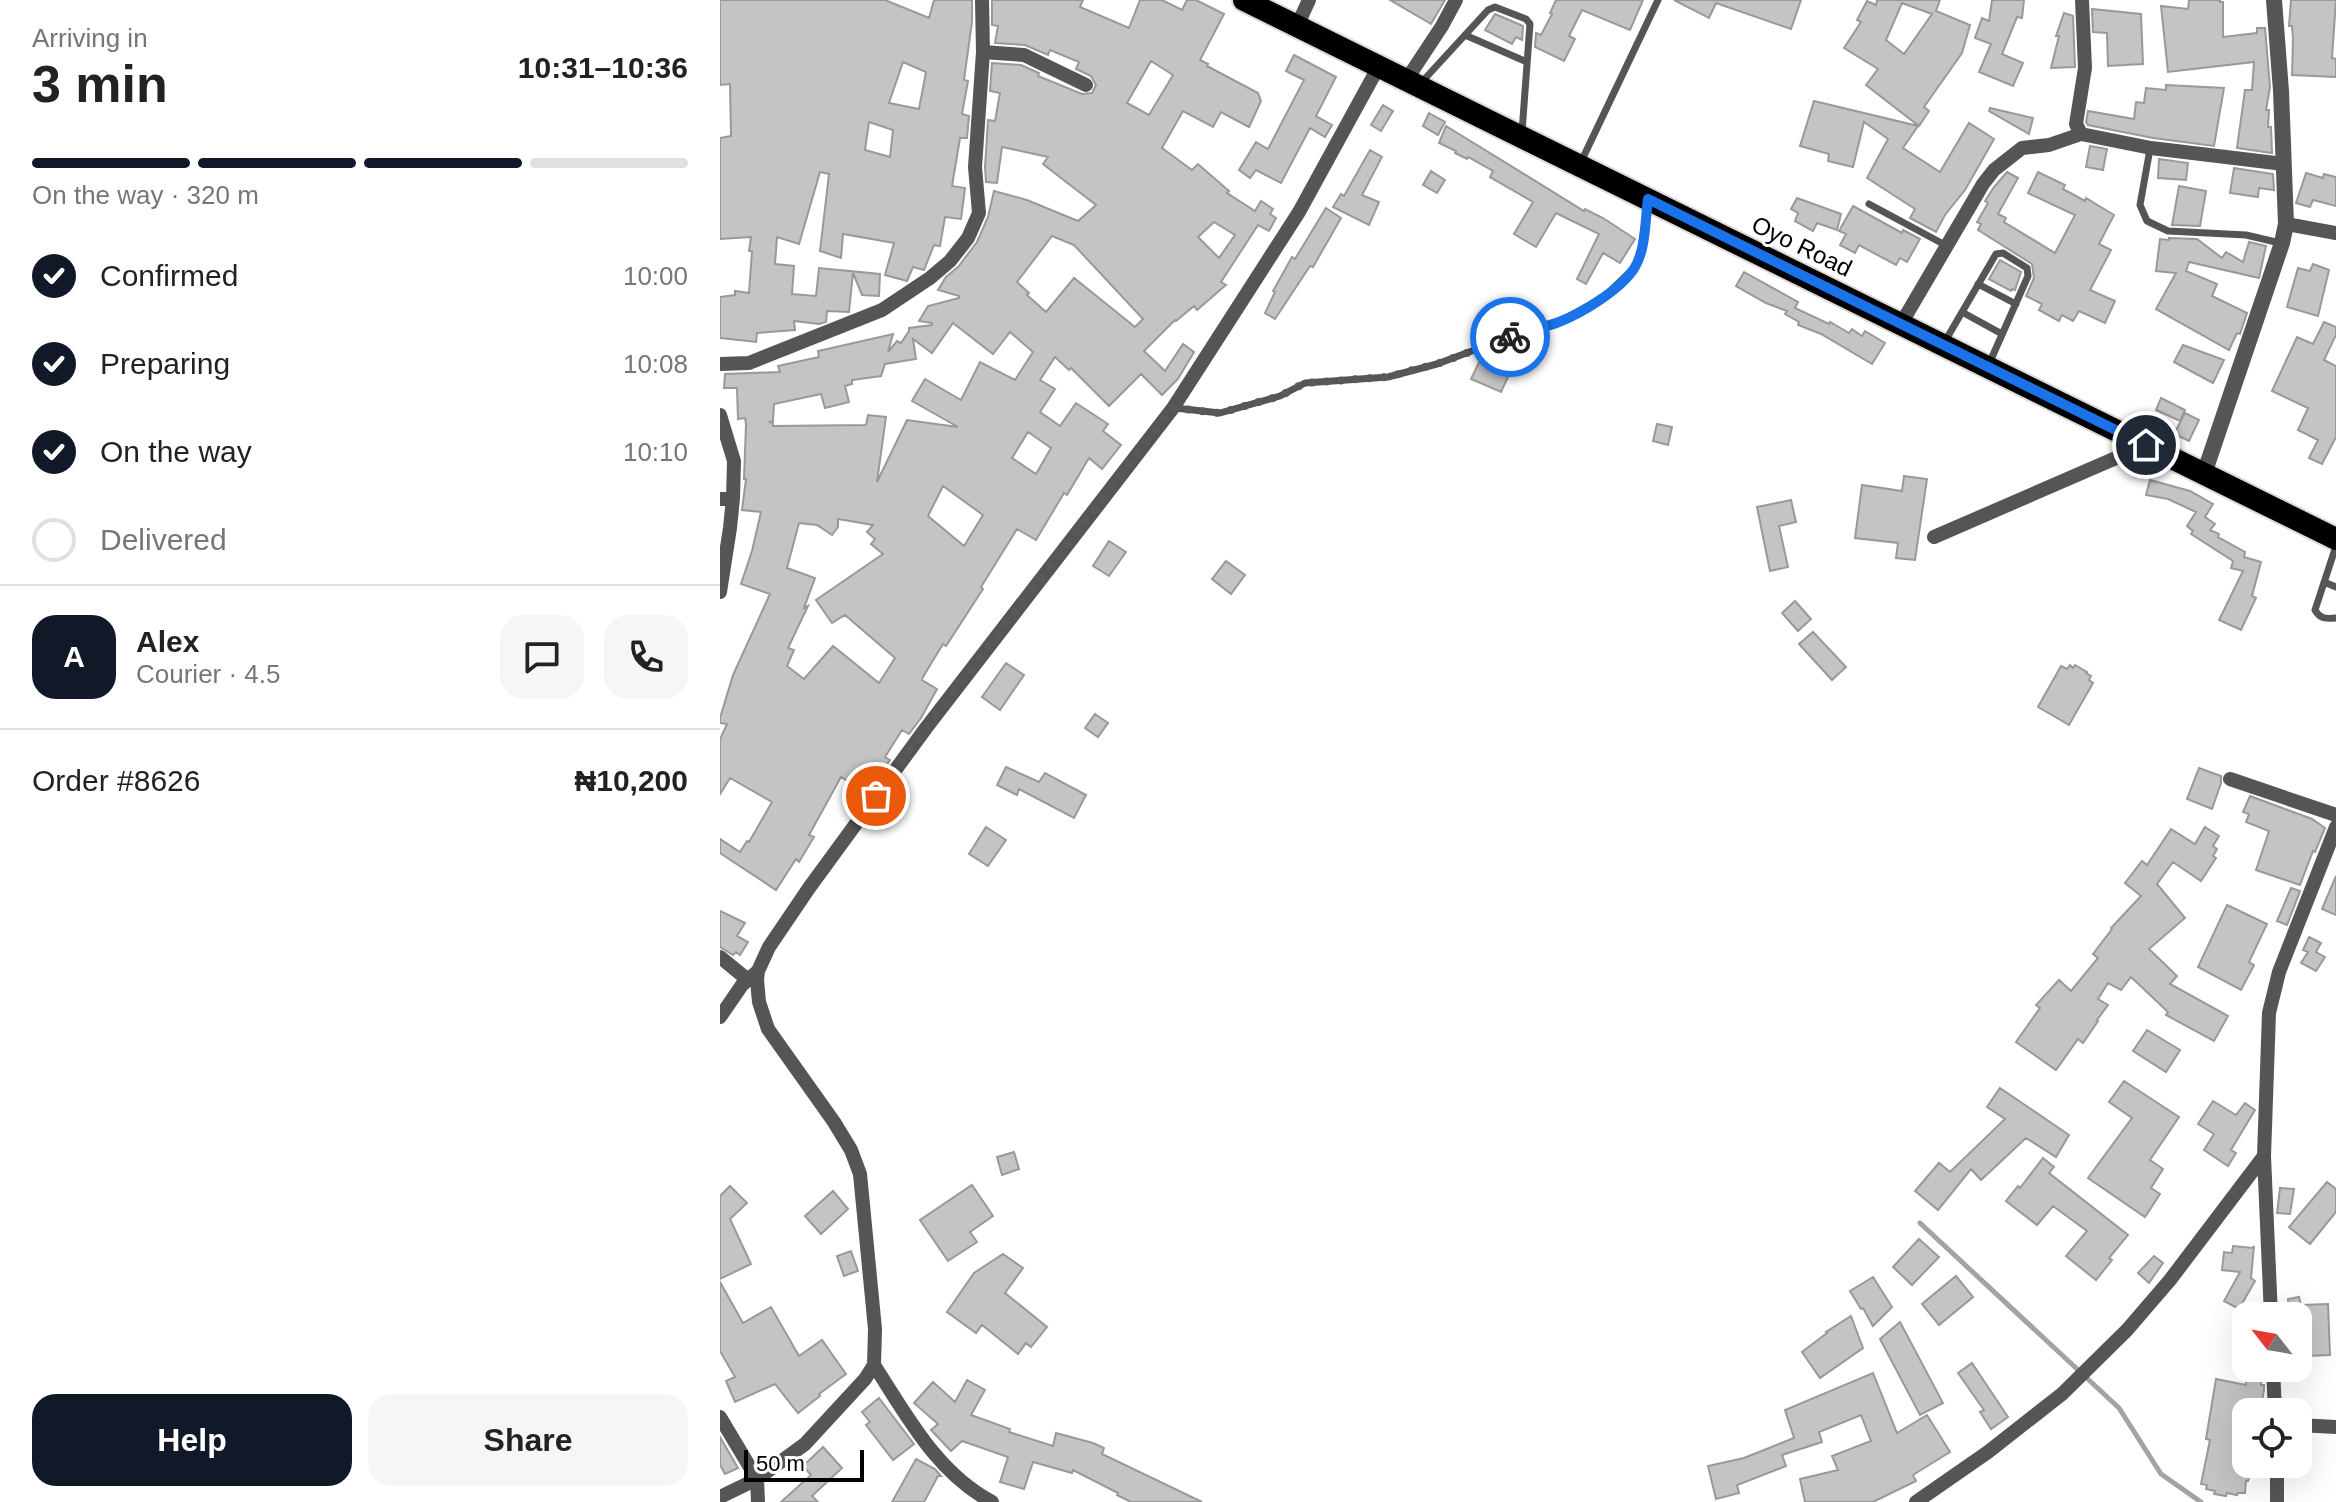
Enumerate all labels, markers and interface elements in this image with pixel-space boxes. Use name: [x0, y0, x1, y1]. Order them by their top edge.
text: Arriving in: [32, 23, 148, 53]
text: 10:31–10:36: [518, 51, 688, 84]
text: 3 min: [32, 55, 168, 113]
text: On the way · 320 m: [32, 180, 259, 210]
street label: Oyo Road: [1748, 210, 1856, 282]
icon: check: [32, 254, 76, 298]
text: Confirmed: [100, 259, 238, 292]
text: 10:00: [623, 261, 688, 291]
courier: [1470, 297, 1550, 377]
icon: bike: [1488, 315, 1532, 359]
icon: check: [32, 342, 76, 386]
text: Preparing: [100, 347, 230, 380]
text: 10:08: [623, 349, 688, 379]
pin: [2112, 411, 2180, 479]
icon: home: [2124, 423, 2168, 467]
icon: check: [32, 430, 76, 474]
text: On the way: [100, 435, 252, 468]
text: 10:10: [623, 437, 688, 467]
text: Delivered: [100, 523, 227, 556]
button: chat: [500, 615, 584, 699]
button: phone: [604, 615, 688, 699]
text: Alex: [136, 625, 199, 658]
text: A: [63, 640, 85, 673]
text: Courier · 4.5: [136, 659, 281, 689]
pin: [842, 762, 910, 830]
text: Order #8626: [32, 764, 200, 797]
text: ₦10,200: [575, 764, 688, 797]
icon: bag: [854, 774, 898, 818]
north arrow: [2232, 1302, 2312, 1382]
map controls: [2232, 1302, 2312, 1478]
button: Help: [32, 1394, 352, 1486]
button: Share: [368, 1394, 688, 1486]
button: locate: [2232, 1398, 2312, 1478]
scale bar: [744, 1446, 864, 1482]
text: 50 m: [756, 1451, 805, 1476]

